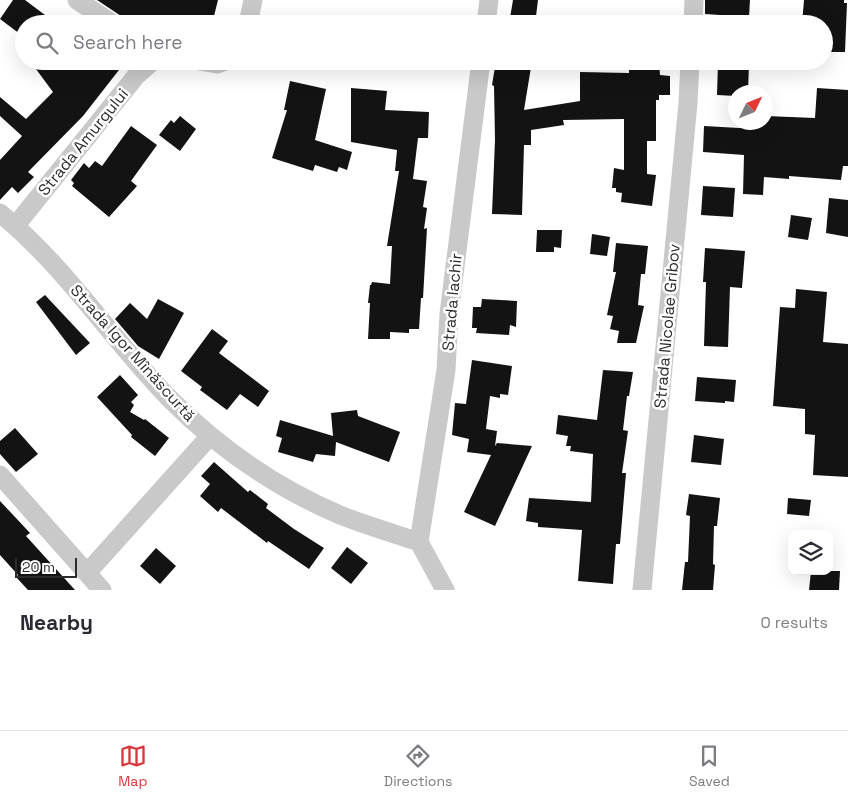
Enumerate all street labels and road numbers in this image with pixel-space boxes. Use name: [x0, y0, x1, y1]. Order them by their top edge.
street label: Strada Amurgului: [33, 84, 133, 200]
street label: Strada Nicolae Gribov: [649, 243, 685, 409]
street label: Strada Iachir: [437, 252, 467, 352]
street label: Strada Igor Mînăscurtă: [66, 280, 200, 426]

